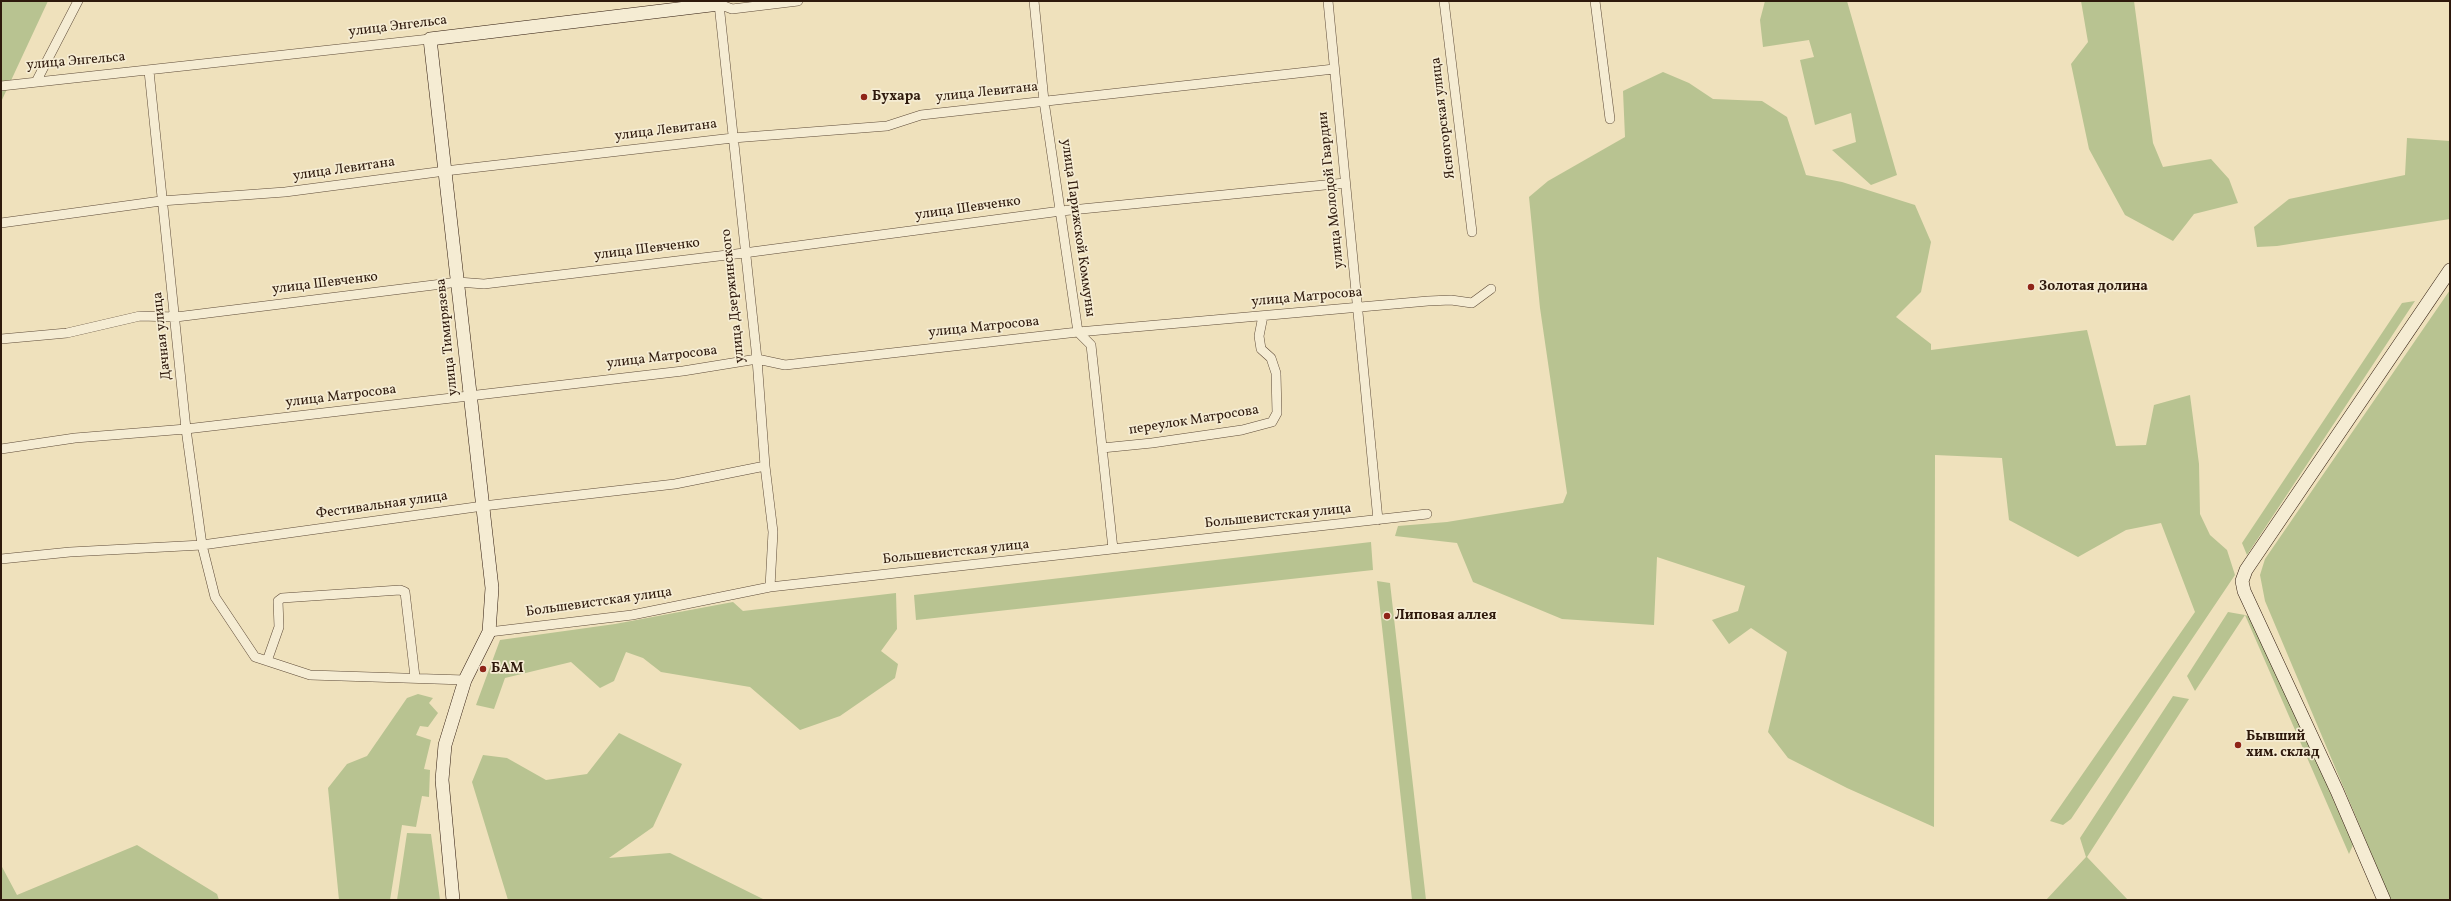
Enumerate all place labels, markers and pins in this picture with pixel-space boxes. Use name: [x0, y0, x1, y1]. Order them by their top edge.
place label: Бухара: [872, 89, 921, 105]
marker: Бухара: [859, 92, 869, 102]
place label: Золотая долина: [2039, 279, 2148, 295]
marker: Золотая долина: [2026, 282, 2036, 292]
place label: Липовая аллея: [1395, 608, 1496, 624]
marker: Липовая аллея: [1382, 611, 1392, 621]
place label: БАМ: [491, 661, 524, 677]
marker: БАМ: [478, 664, 488, 674]
place label: Бывший хим. склад: [2246, 729, 2320, 762]
marker: Бывший хим. склад: [2233, 740, 2243, 750]

